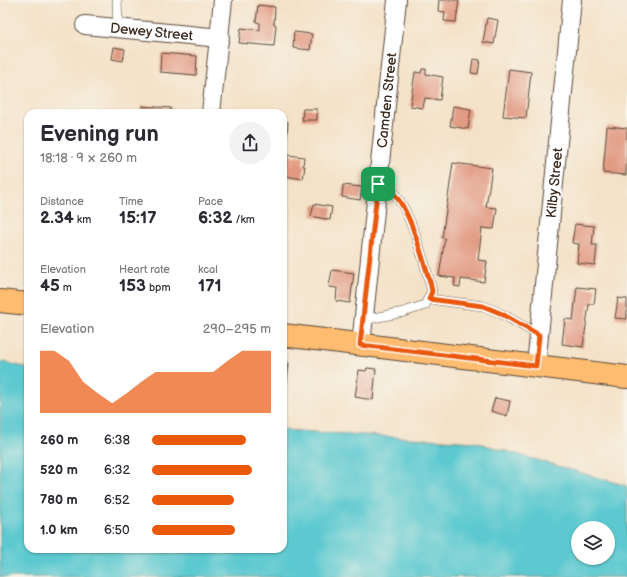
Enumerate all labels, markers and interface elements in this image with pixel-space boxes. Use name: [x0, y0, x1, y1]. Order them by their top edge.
street label: Dewey Street: [109, 19, 195, 44]
street label: Camden Street: [374, 51, 401, 149]
text: Evening run: [40, 121, 159, 148]
button: share: [229, 122, 271, 164]
street label: Kilby Street: [543, 146, 566, 219]
text: 18:18 · 9 × 260 m: [40, 150, 137, 166]
pin: [361, 167, 395, 201]
icon: arrive: [367, 173, 389, 195]
text: Distance: [40, 195, 84, 208]
text: Time: [119, 195, 143, 208]
text: Pace: [198, 195, 223, 208]
text: 2.34: [40, 208, 74, 228]
text: 15:17: [119, 208, 157, 228]
text: 6:32: [198, 208, 233, 228]
text: km: [74, 213, 91, 226]
text: /km: [233, 213, 255, 226]
text: Elevation: [40, 263, 86, 276]
text: Heart rate: [119, 263, 170, 276]
text: kcal: [198, 263, 218, 276]
text: 45: [40, 276, 60, 296]
text: 153: [119, 276, 146, 296]
text: 171: [198, 276, 222, 296]
text: m: [60, 281, 72, 294]
text: bpm: [146, 281, 171, 294]
text: Elevation: [40, 321, 94, 337]
text: 290–295 m: [203, 321, 271, 337]
text: 260 m: [40, 432, 78, 448]
text: 6:38: [104, 432, 130, 448]
text: 520 m: [40, 462, 78, 478]
text: 6:32: [104, 462, 130, 478]
text: 780 m: [40, 492, 78, 508]
text: 6:52: [104, 492, 130, 508]
map controls: [571, 521, 615, 565]
button: layers: [571, 521, 615, 565]
text: 1.0 km: [40, 522, 78, 538]
text: 6:50: [104, 522, 130, 538]

